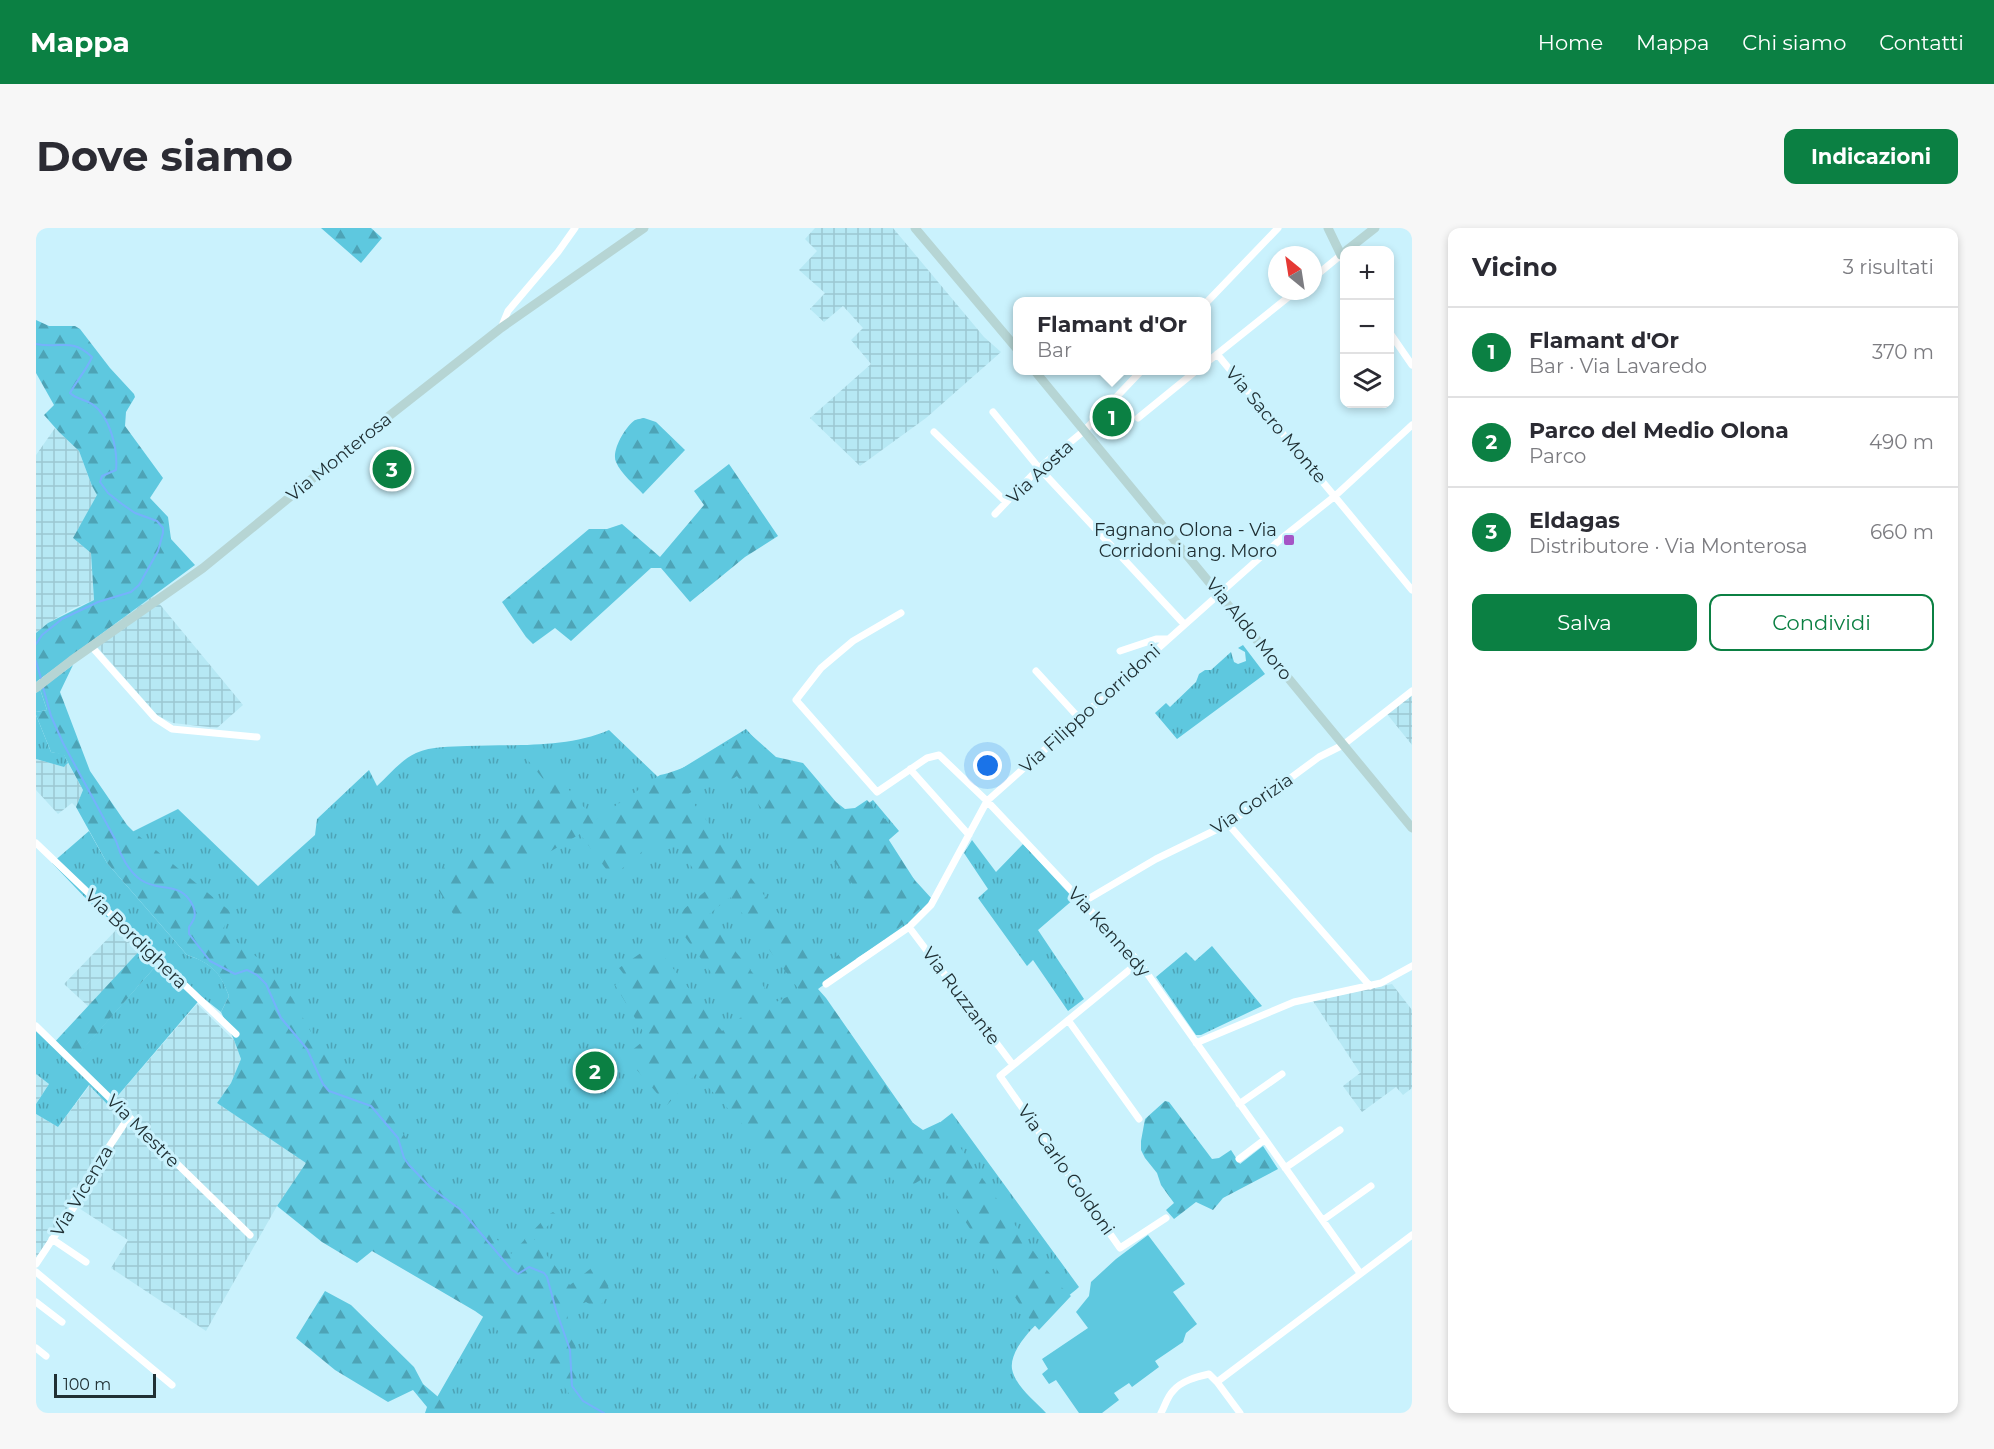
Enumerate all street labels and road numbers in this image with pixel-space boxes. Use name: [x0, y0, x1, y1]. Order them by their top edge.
street label: Via Sacro Monte: [1221, 362, 1331, 488]
street label: Via Monterosa: [282, 408, 396, 506]
street label: Via Aosta: [1002, 436, 1078, 508]
street label: Via Aldo Moro: [1201, 573, 1297, 685]
street label: Via Filippo Corridoni: [1015, 640, 1165, 778]
street label: Via Gorizia: [1207, 769, 1297, 839]
street label: Via Kennedy: [1063, 883, 1155, 981]
street label: Via Bordighera: [80, 885, 192, 993]
street label: Via Ruzzante: [917, 943, 1005, 1049]
street label: Via Mestre: [102, 1090, 184, 1172]
street label: Via Carlo Goldoni: [1013, 1101, 1119, 1239]
street label: Via Vicenza: [46, 1141, 118, 1241]

